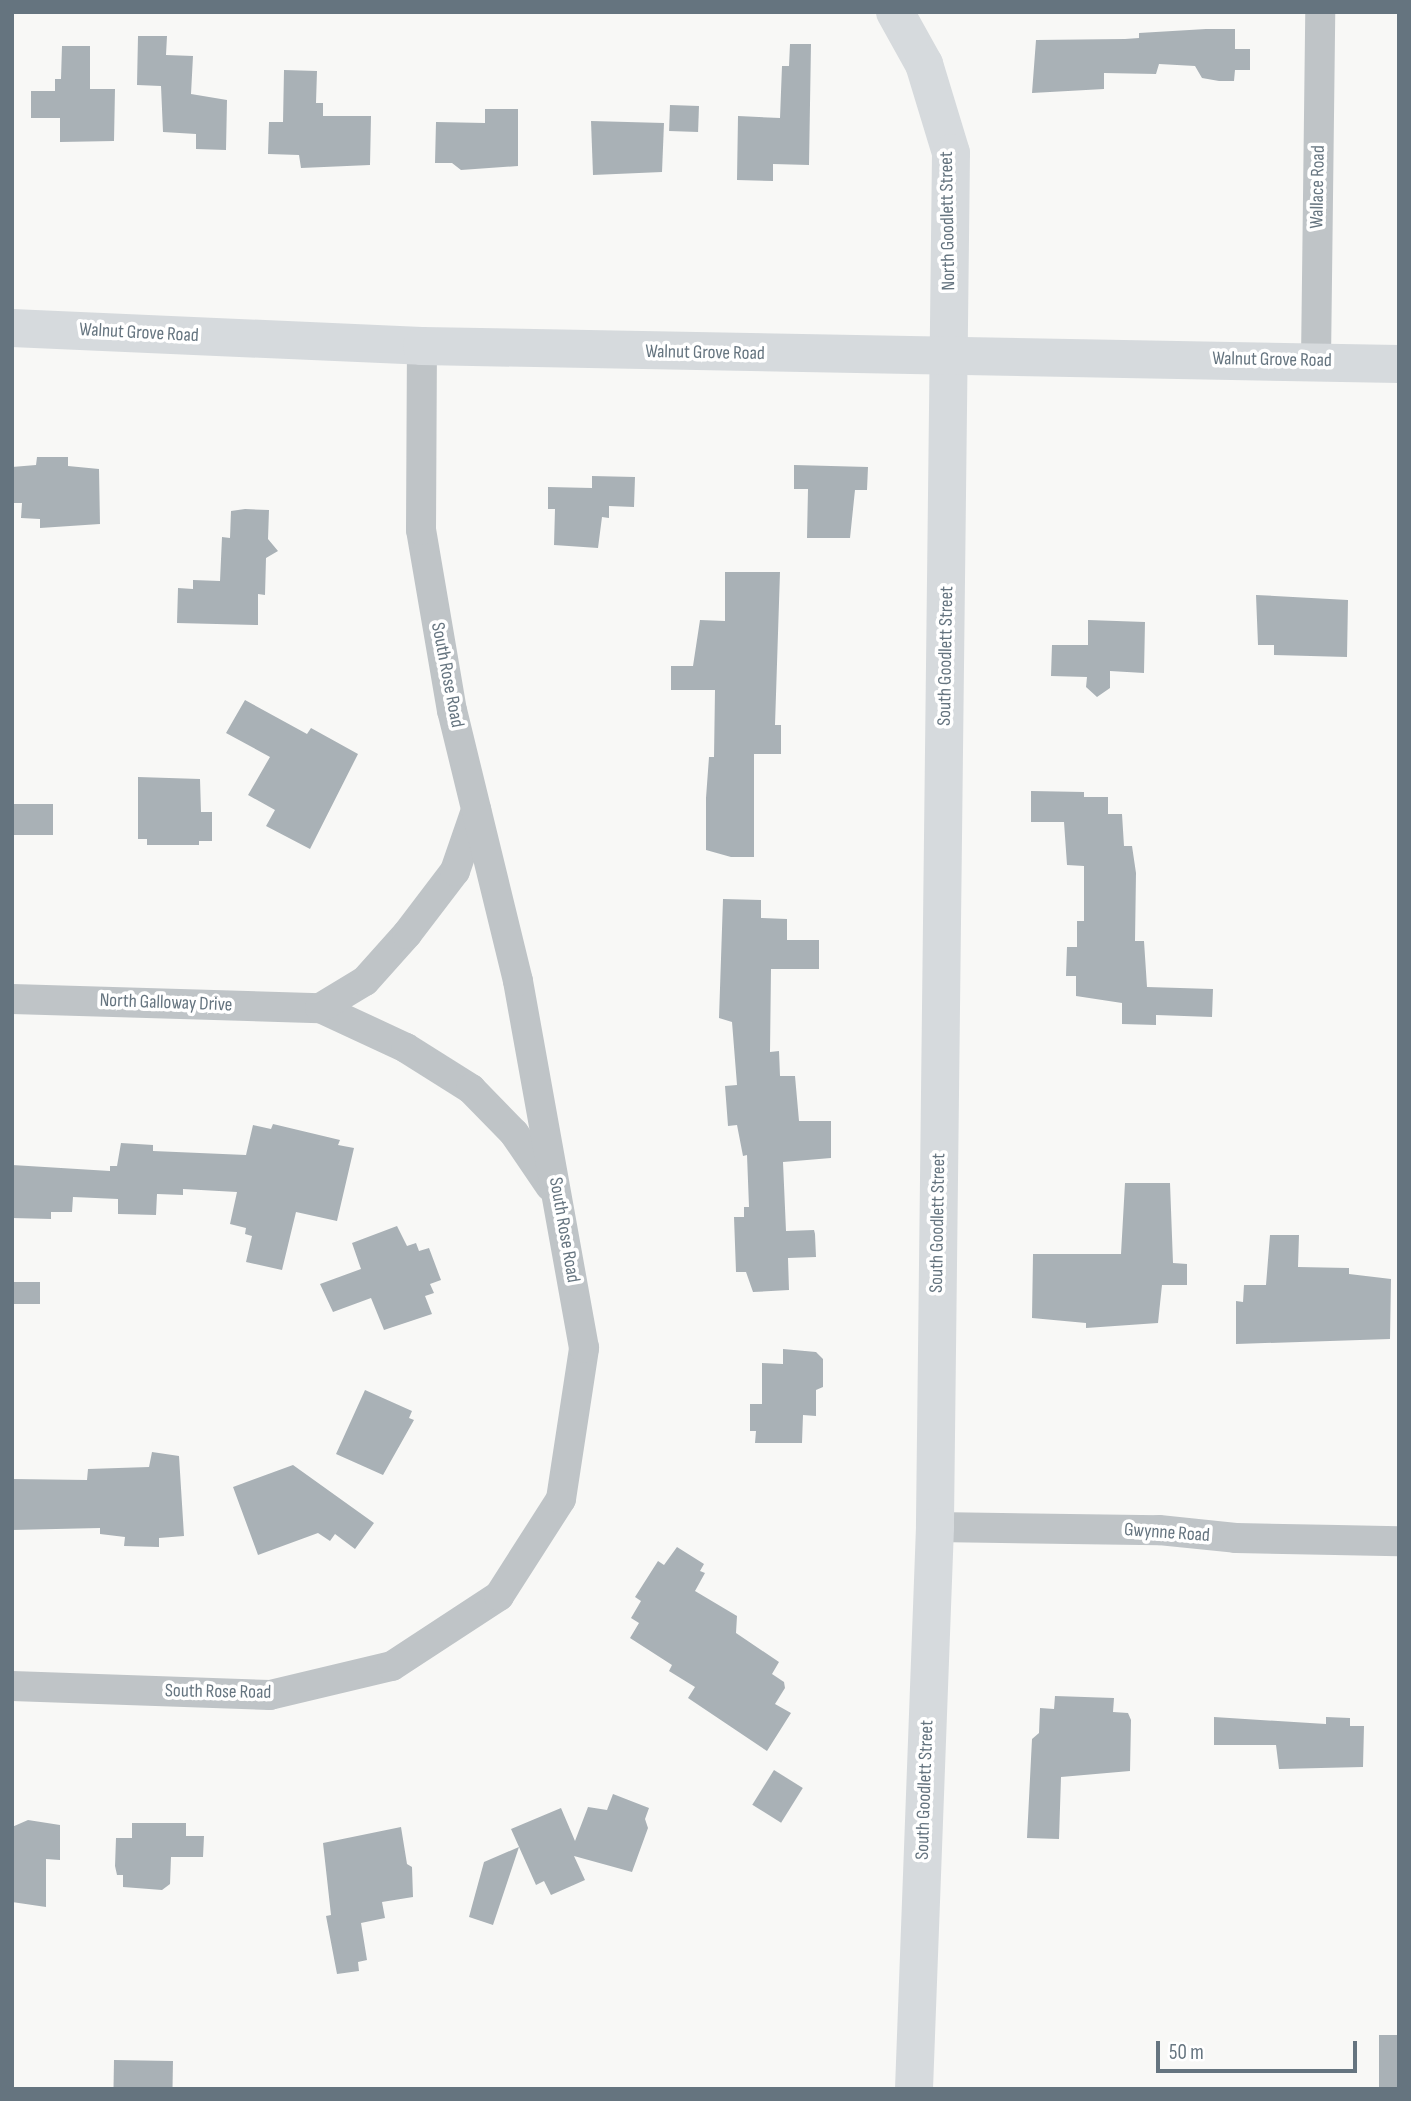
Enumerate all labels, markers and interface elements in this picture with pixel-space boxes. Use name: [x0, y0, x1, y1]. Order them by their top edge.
street label: Wallace Road: [1306, 145, 1330, 229]
street label: North Goodlett Street: [935, 151, 961, 291]
street label: Walnut Grove Road: [79, 318, 199, 348]
street label: Walnut Grove Road: [645, 341, 765, 365]
street label: Walnut Grove Road: [1212, 348, 1332, 372]
street label: South Goodlett Street: [933, 586, 959, 726]
street label: South Rose Road: [426, 621, 468, 729]
street label: North Galloway Drive: [99, 989, 233, 1017]
street label: South Goodlett Street: [925, 1153, 951, 1293]
street label: South Rose Road: [544, 1176, 584, 1284]
street label: Gwynne Road: [1123, 1519, 1211, 1547]
street label: South Rose Road: [165, 1680, 271, 1704]
street label: South Goodlett Street: [911, 1720, 939, 1860]
scale bar: [1159, 2028, 1360, 2072]
text: 50 m: [1169, 2040, 1204, 2065]

